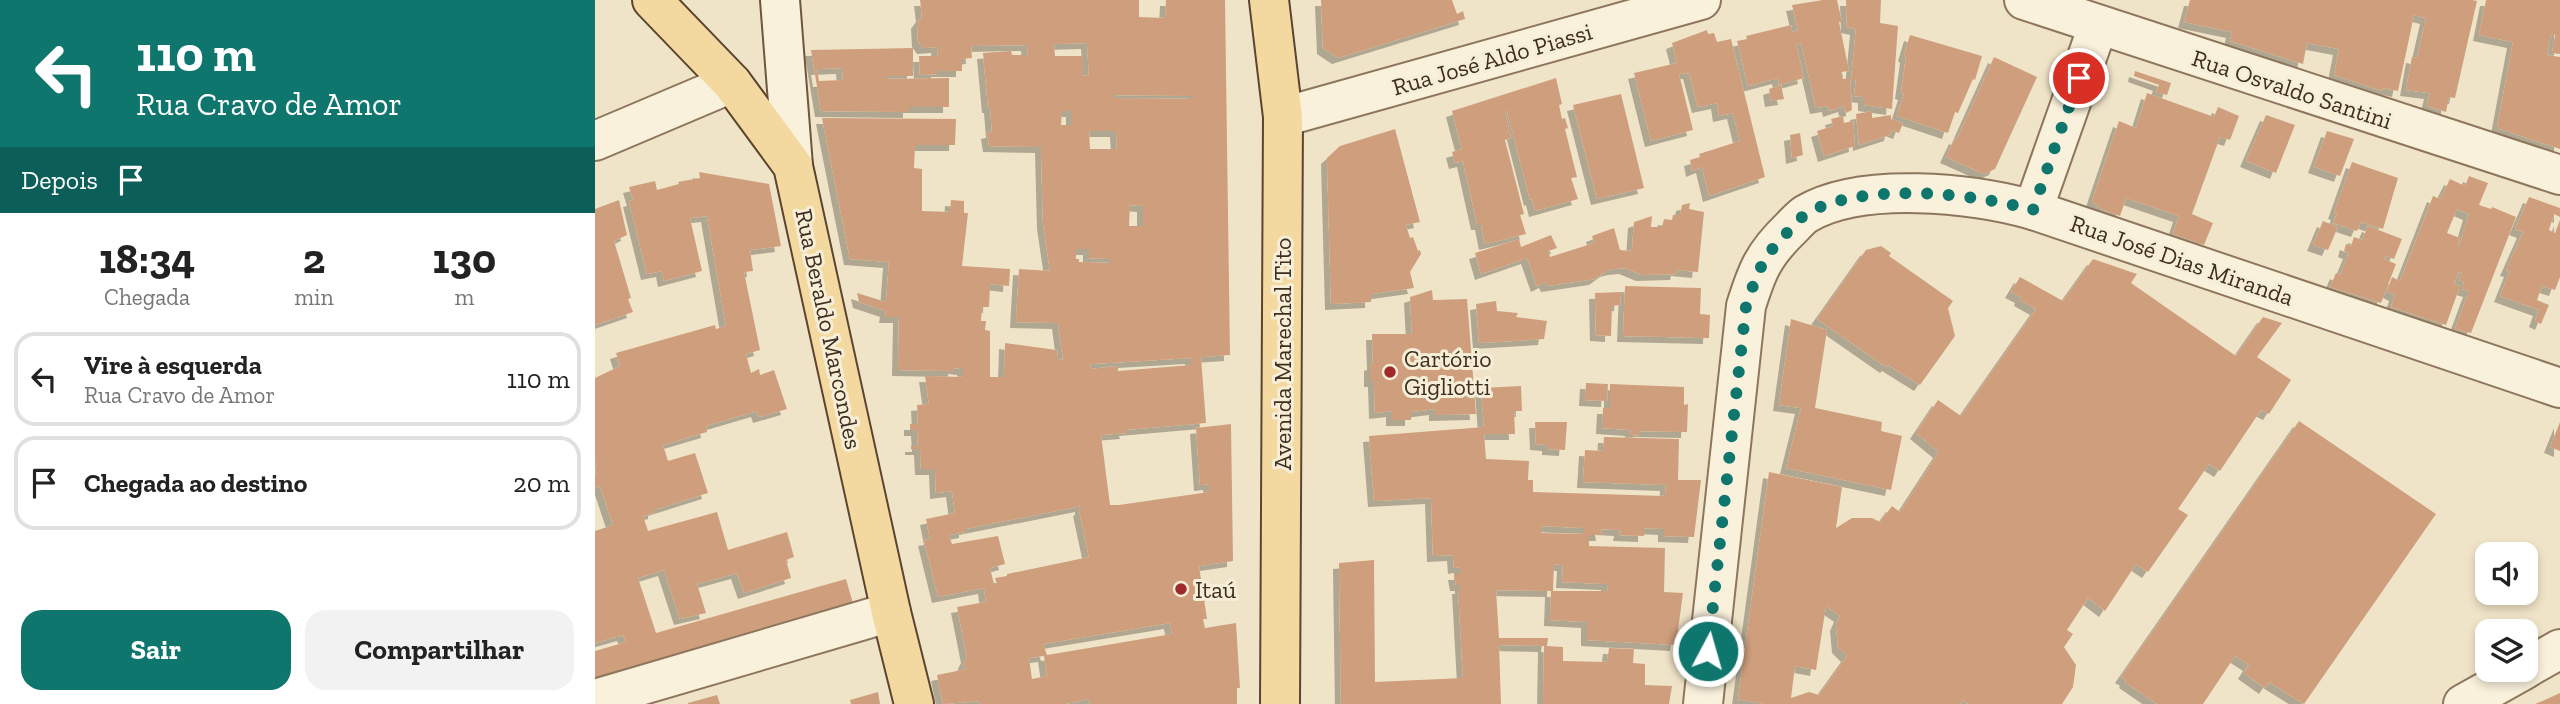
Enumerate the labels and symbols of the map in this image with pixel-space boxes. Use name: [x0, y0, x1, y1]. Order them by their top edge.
street label: Rua José Aldo Piassi: [1389, 16, 1596, 101]
street label: Rua Osvaldo Santini: [2188, 43, 2396, 135]
pin: [2049, 48, 2109, 108]
street label: Rua Beraldo Marcondes: [789, 206, 869, 452]
street label: Rua José Dias Miranda: [2067, 208, 2298, 312]
street label: Avenida Marechal Tito: [1268, 238, 1297, 470]
place label: Cartório Gigliotti: [1404, 344, 1492, 401]
marker: Cartório Gigliotti: [1382, 364, 1398, 380]
place label: Itaú: [1195, 575, 1237, 604]
marker: Itaú: [1173, 581, 1189, 597]
position arrow: [1671, 614, 1745, 688]

